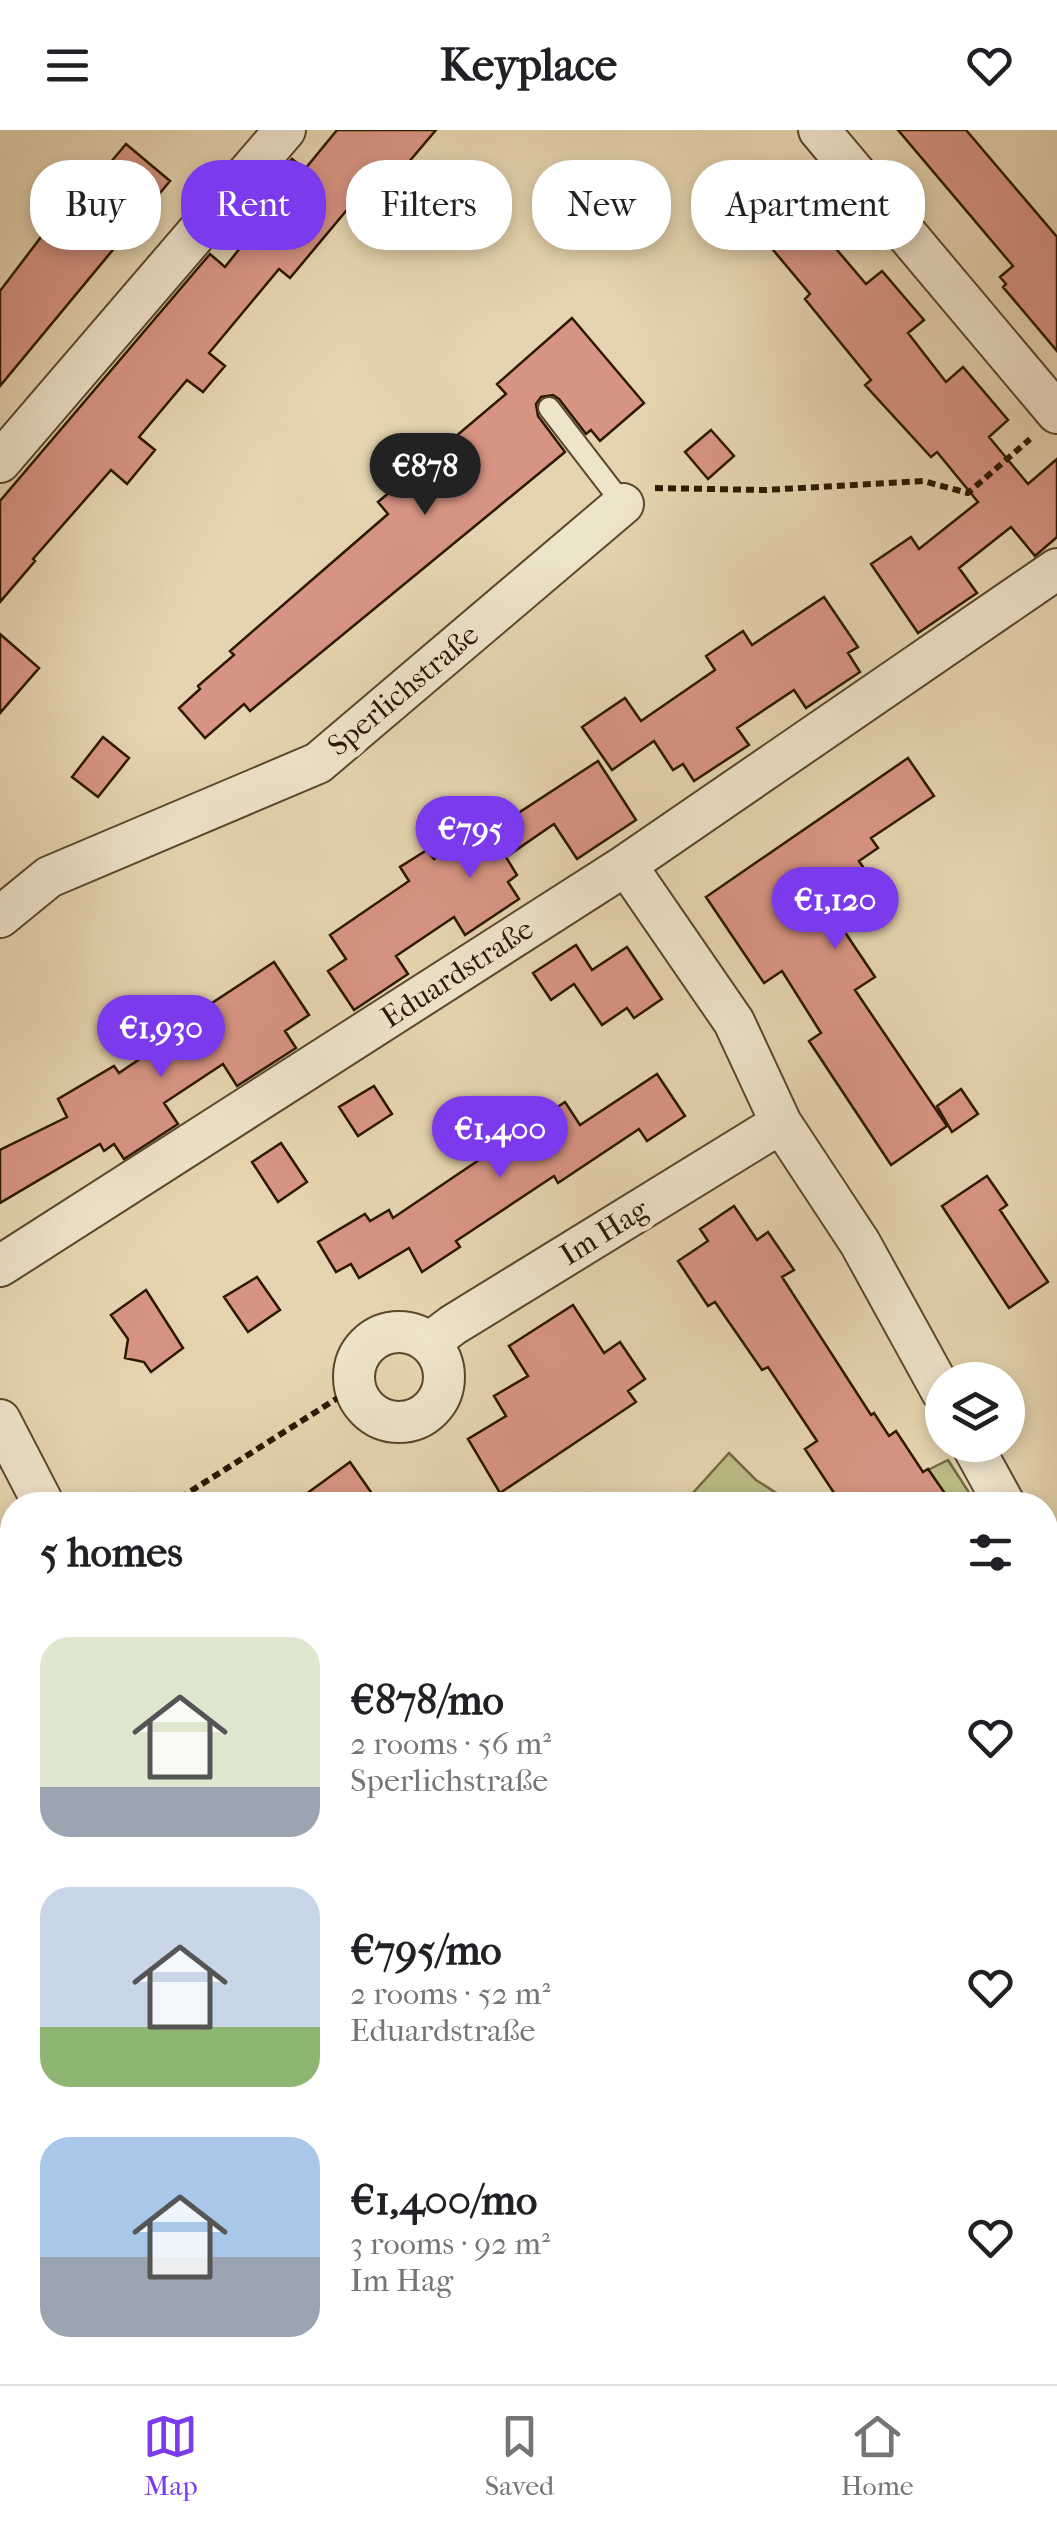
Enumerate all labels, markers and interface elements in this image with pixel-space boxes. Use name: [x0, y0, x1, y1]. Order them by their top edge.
icon: menu: [40, 38, 95, 93]
icon: heart: [962, 38, 1017, 93]
text: Keyplace: [440, 39, 617, 92]
chip: Buy: [30, 160, 161, 250]
chip: Rent: [181, 160, 326, 250]
chip: Filters: [346, 160, 512, 250]
chip: New: [532, 160, 671, 250]
chip: Apartment: [691, 160, 925, 250]
pin: €878: [366, 433, 484, 518]
text: €878: [392, 447, 458, 484]
street label: Sperlichstraße: [321, 617, 486, 764]
pin: €795: [411, 796, 529, 881]
text: €795: [437, 810, 503, 847]
pin: €1,120: [754, 867, 916, 952]
text: €1,120: [794, 881, 876, 918]
street label: Eduardstraße: [375, 911, 540, 1035]
pin: €1,930: [80, 995, 242, 1080]
text: €1,930: [119, 1009, 203, 1046]
pin: €1,400: [419, 1096, 581, 1181]
text: €1,400: [454, 1110, 546, 1147]
street label: Im Hag: [554, 1191, 655, 1273]
map controls: [925, 1362, 1025, 1462]
button: layers: [925, 1362, 1025, 1462]
icon: filters: [963, 1525, 1018, 1580]
text: 5 homes: [40, 1528, 183, 1577]
text: €878/mo: [350, 1676, 504, 1725]
icon: home: [120, 1677, 240, 1797]
icon: heart: [963, 1710, 1018, 1765]
text: 2 rooms · 56 m²: [350, 1725, 551, 1762]
text: Sperlichstraße: [350, 1762, 548, 1799]
text: €795/mo: [350, 1926, 502, 1975]
icon: home: [120, 1927, 240, 2047]
icon: heart: [963, 1960, 1018, 2015]
text: 2 rooms · 52 m²: [350, 1975, 550, 2012]
text: Eduardstraße: [350, 2012, 535, 2049]
text: €1,400/mo: [350, 2176, 537, 2225]
icon: home: [120, 2177, 240, 2297]
icon: heart: [963, 2210, 1018, 2265]
text: 3 rooms · 92 m²: [350, 2225, 550, 2262]
text: Im Hag: [350, 2262, 453, 2299]
tab: Map: [143, 2409, 198, 2502]
tab: Saved: [485, 2409, 554, 2502]
tab: Home: [841, 2409, 914, 2502]

